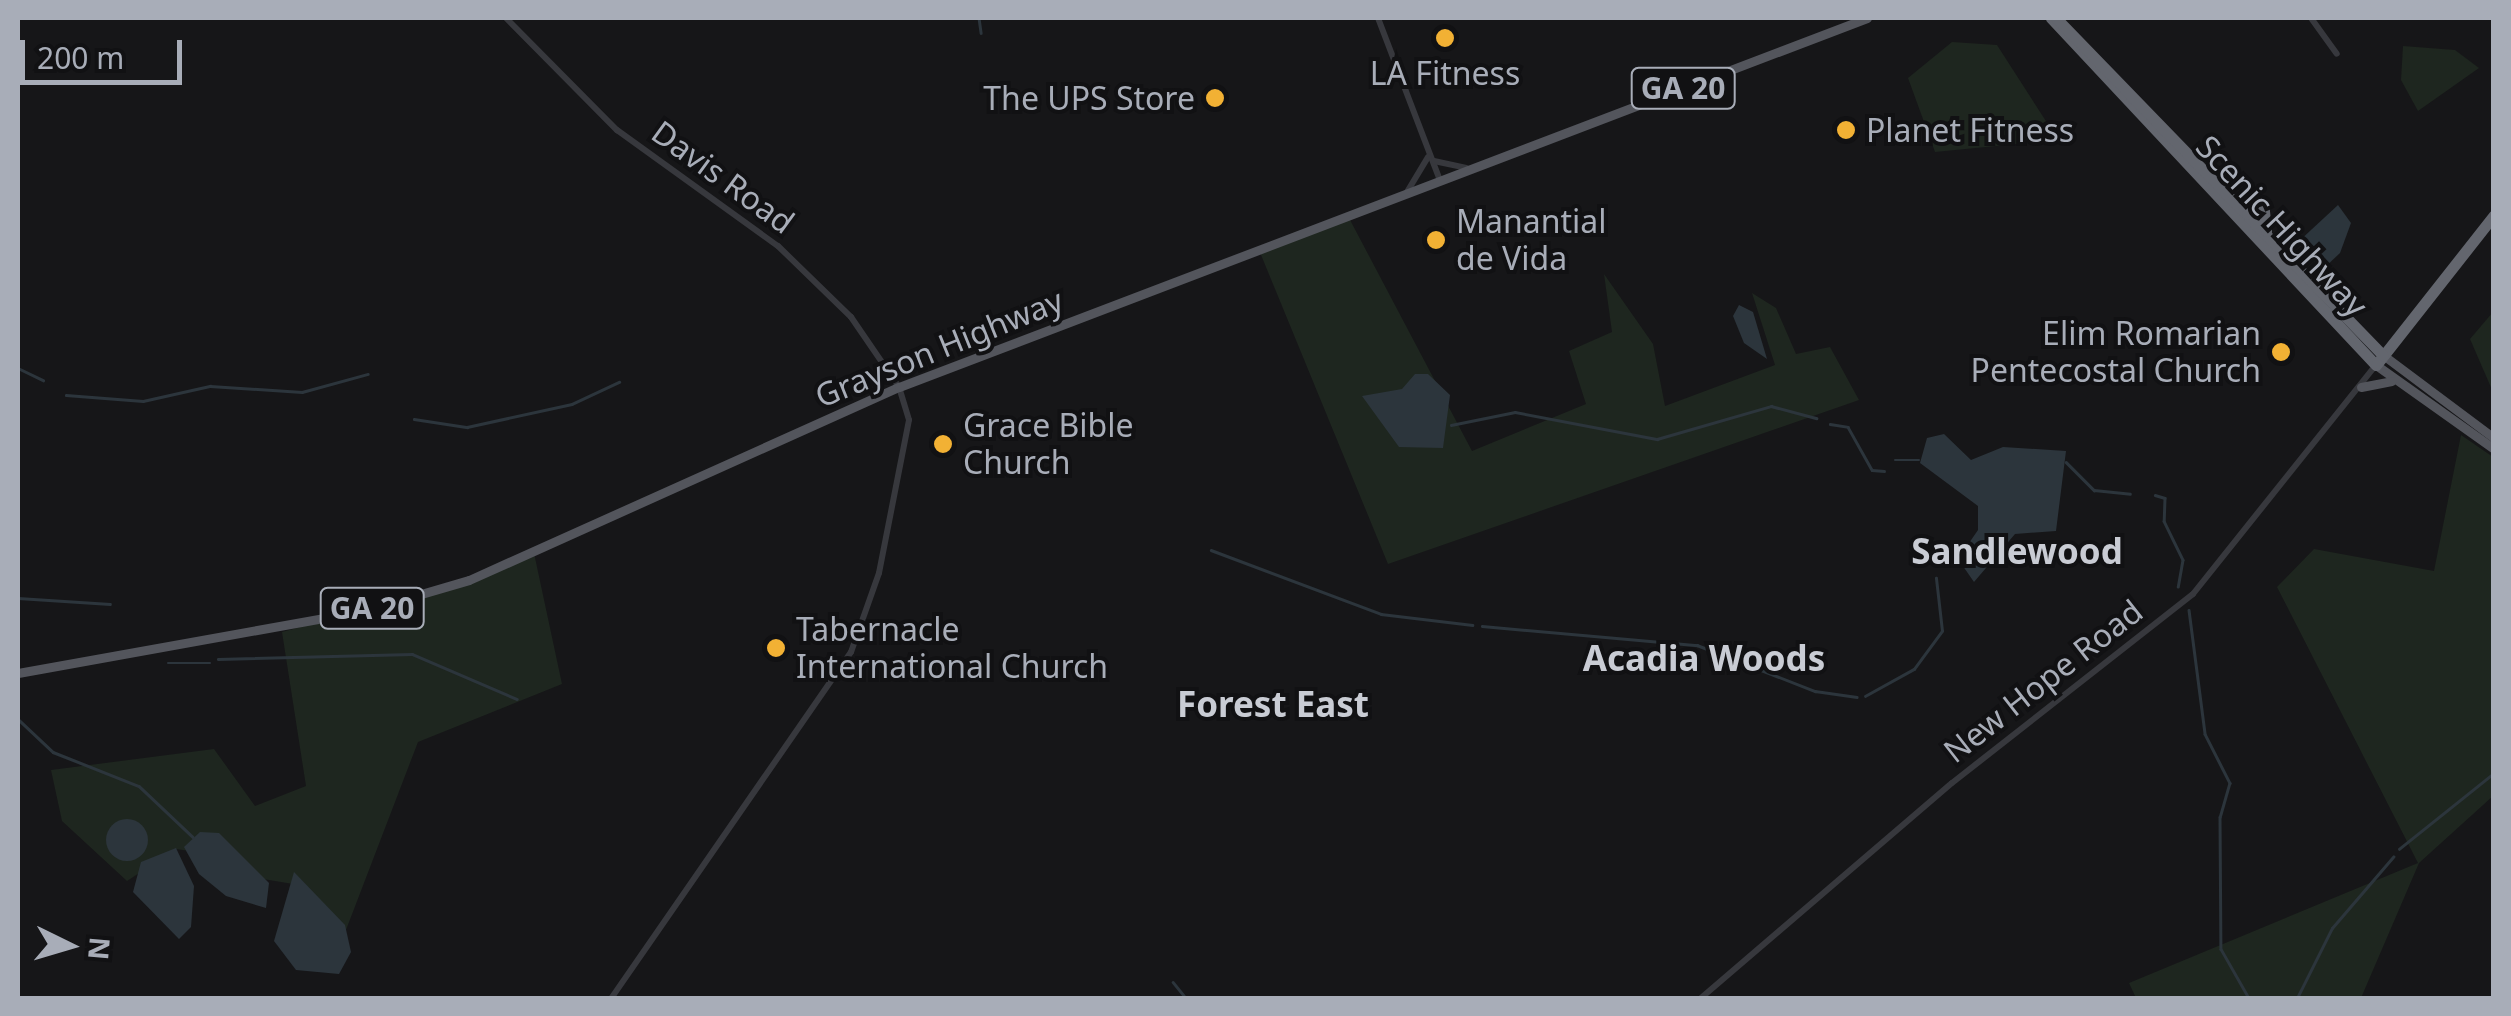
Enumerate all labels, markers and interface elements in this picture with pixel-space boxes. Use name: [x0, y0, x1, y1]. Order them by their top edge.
scale bar: [25, 20, 188, 82]
marker: LA Fitness: [1434, 27, 1456, 49]
text: 200 m: [37, 37, 124, 78]
place label: LA Fitness: [1370, 54, 1520, 92]
road number: GA 20: [1630, 63, 1736, 113]
place label: The UPS Store: [983, 79, 1195, 117]
marker: The UPS Store: [1204, 87, 1226, 109]
place label: Planet Fitness: [1866, 111, 2074, 149]
street label: Davis Road: [644, 113, 802, 241]
marker: Planet Fitness: [1835, 119, 1857, 141]
street label: Scenic Highway: [2188, 128, 2376, 324]
place label: Manantial de Vida: [1456, 203, 1606, 278]
marker: Manantial de Vida: [1425, 229, 1447, 251]
street label: Grayson Highway: [810, 281, 1068, 415]
place label: Elim Romarian Pentecostal Church: [1971, 315, 2261, 390]
marker: Elim Romarian Pentecostal Church: [2270, 341, 2292, 363]
place label: Grace Bible Church: [963, 407, 1134, 482]
marker: Grace Bible Church: [932, 433, 954, 455]
district label: Sandlewood: [1911, 530, 2123, 572]
road number: GA 20: [320, 583, 424, 633]
street label: New Hope Road: [1936, 592, 2150, 770]
place label: Tabernacle International Church: [796, 611, 1108, 686]
marker: Tabernacle International Church: [765, 637, 787, 659]
district label: Acadia Woods: [1583, 637, 1825, 679]
district label: Forest East: [1177, 683, 1369, 725]
north arrow: [20, 896, 120, 996]
text: N: [80, 936, 120, 962]

